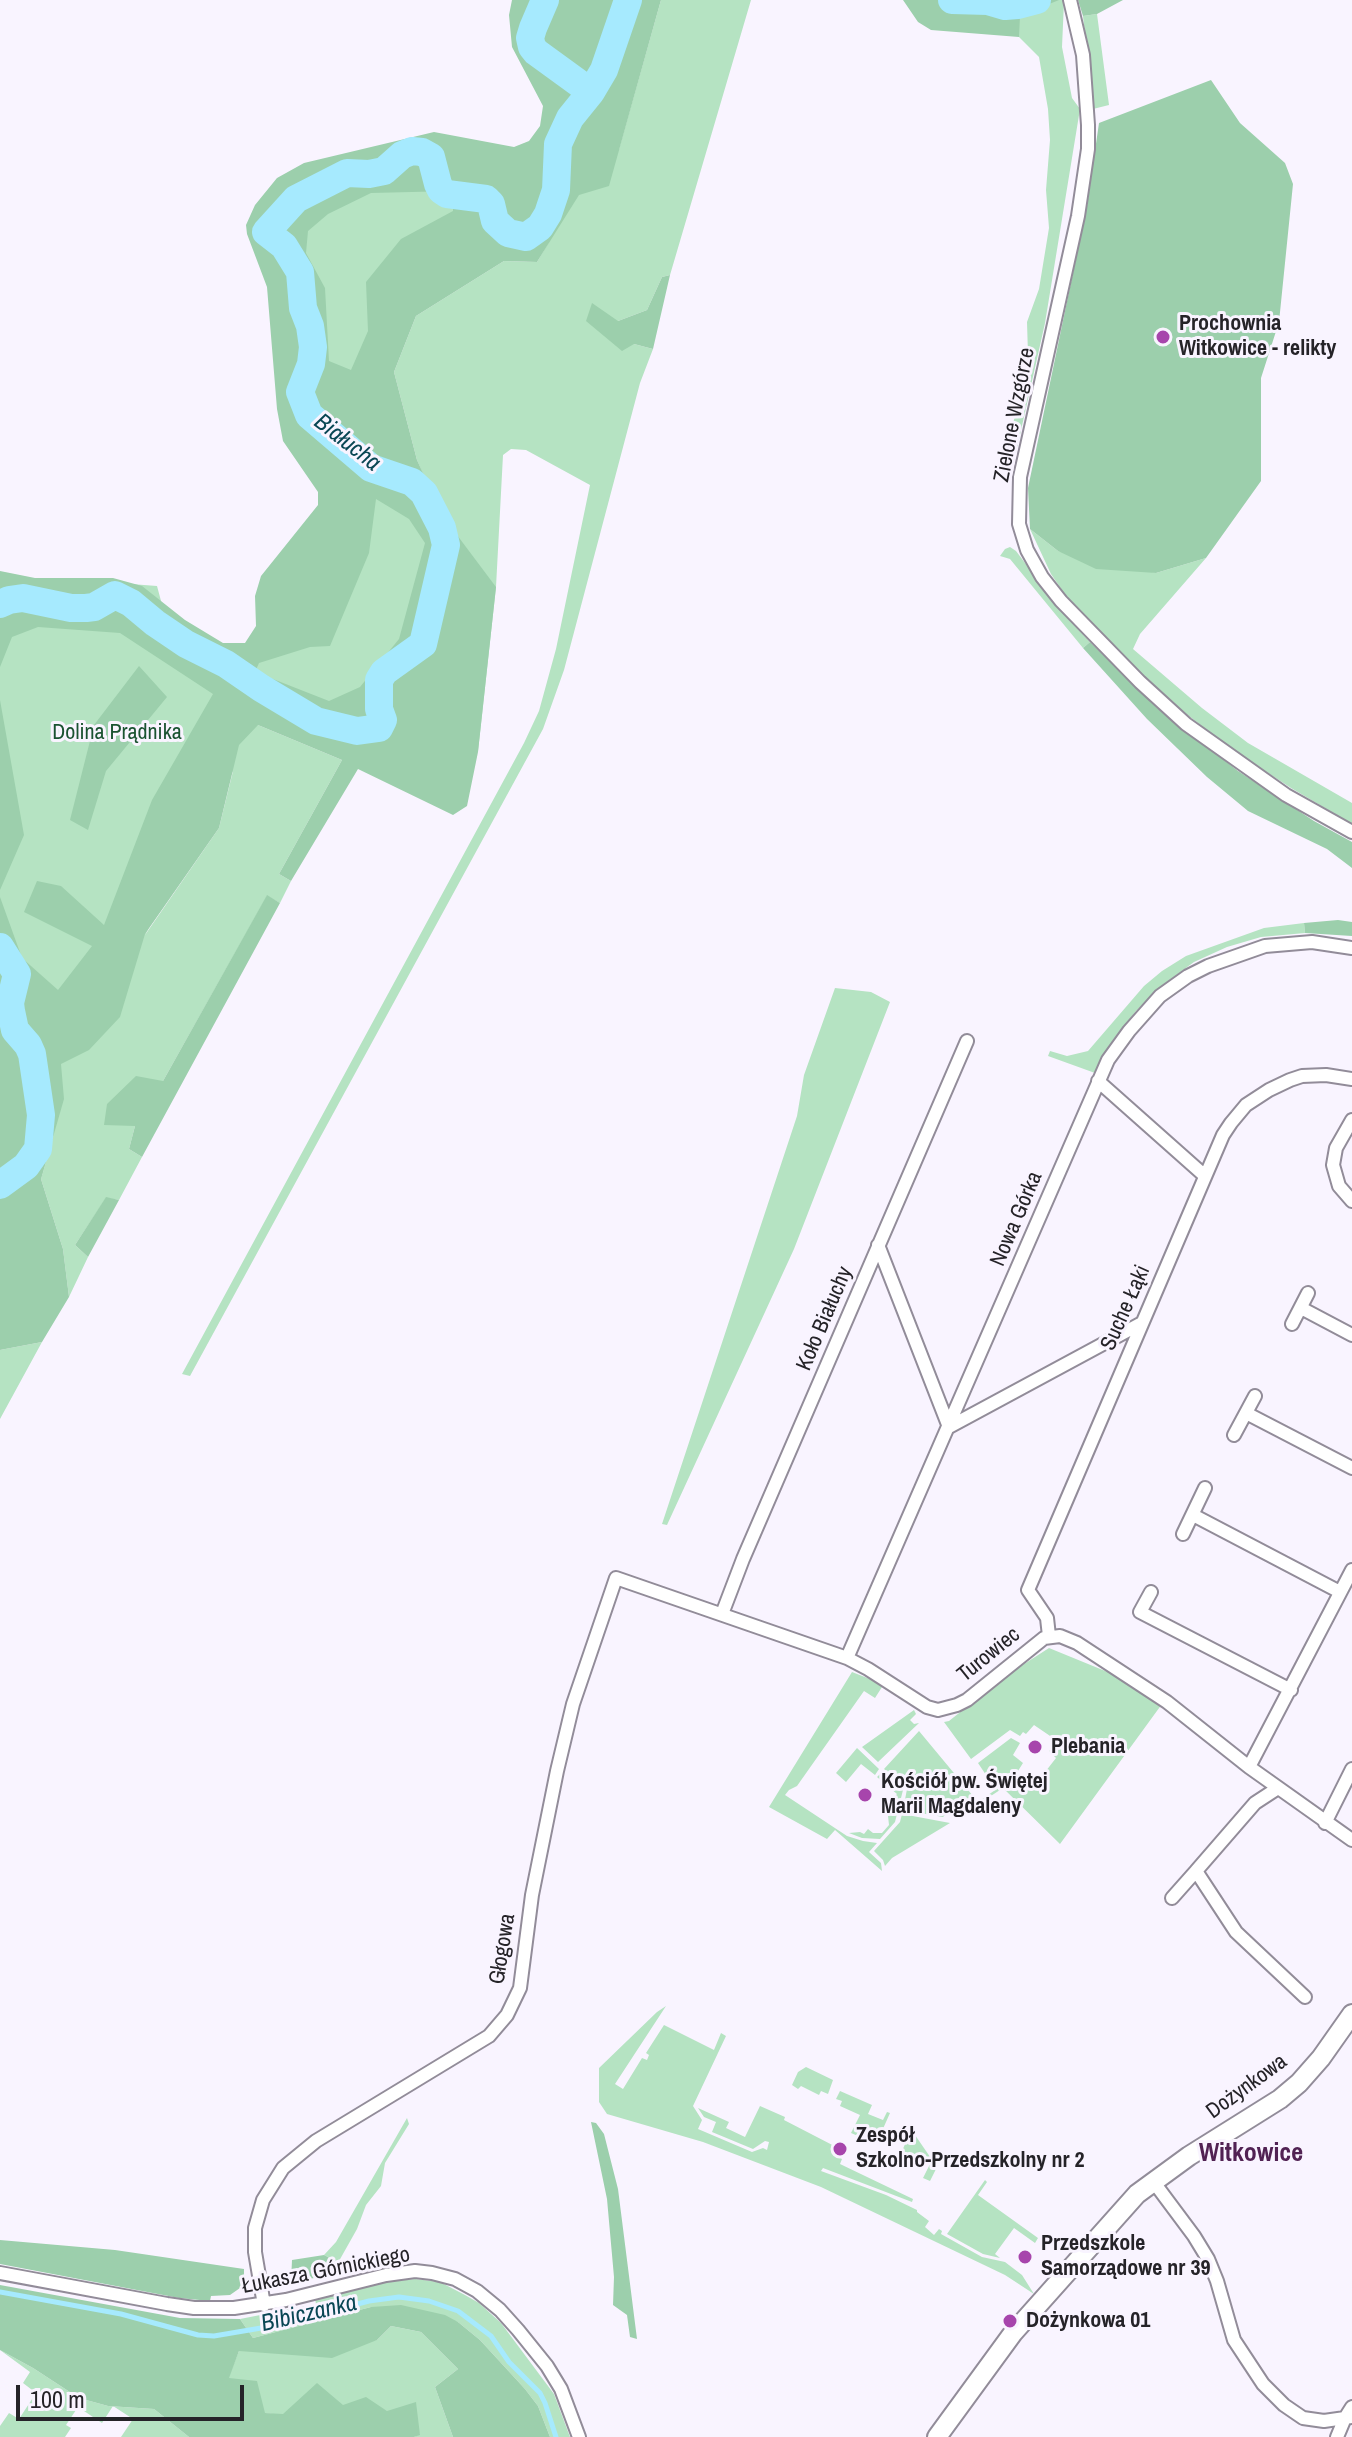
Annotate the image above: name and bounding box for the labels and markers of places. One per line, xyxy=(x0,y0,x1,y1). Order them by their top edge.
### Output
place label: Prochownia Witkowice - relikty xyxy=(1179,311,1336,362)
marker: Prochownia Witkowice - relikty xyxy=(1154,328,1172,346)
place label: Plebania xyxy=(1051,1734,1125,1760)
marker: Plebania xyxy=(1026,1738,1044,1756)
place label: Kościół pw. Świętej Marii Magdaleny xyxy=(881,1769,1048,1820)
marker: Kościół pw. Świętej Marii Magdaleny xyxy=(856,1786,874,1804)
place label: Zespół Szkolno-Przedszkolny nr 2 xyxy=(856,2123,1085,2174)
marker: Zespół Szkolno-Przedszkolny nr 2 xyxy=(831,2140,849,2158)
place label: Przedszkole Samorządowe nr 39 xyxy=(1041,2231,1210,2282)
marker: Przedszkole Samorządowe nr 39 xyxy=(1016,2248,1034,2266)
place label: Dożynkowa 01 xyxy=(1026,2308,1150,2334)
marker: Dożynkowa 01 xyxy=(1001,2312,1019,2330)

